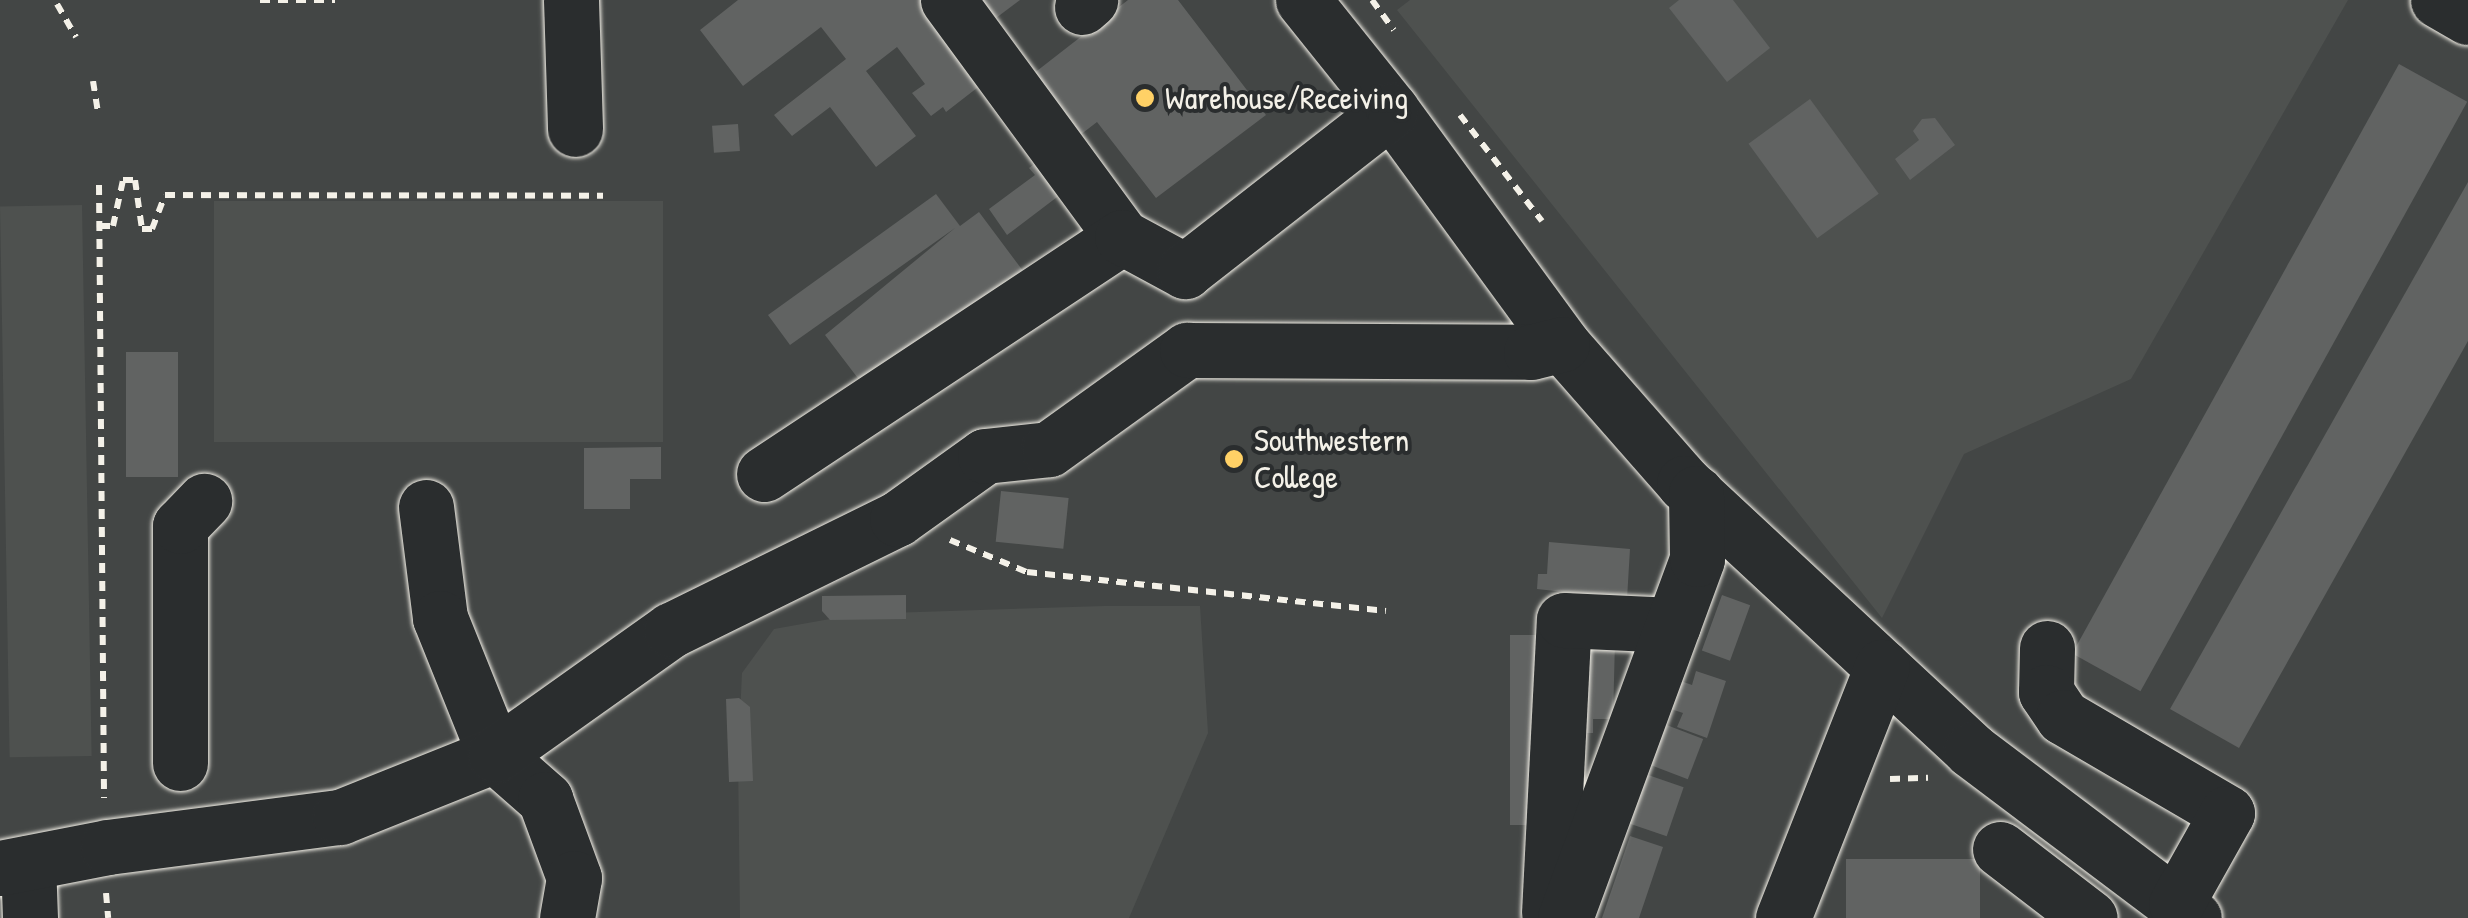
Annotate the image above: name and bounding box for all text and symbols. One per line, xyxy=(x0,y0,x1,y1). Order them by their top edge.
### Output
place label: Warehouse/Receiving xyxy=(1165,79,1408,117)
marker: Warehouse/Receiving xyxy=(1134,87,1156,109)
place label: Southwestern College xyxy=(1254,422,1409,497)
marker: Southwestern College xyxy=(1223,448,1245,470)

